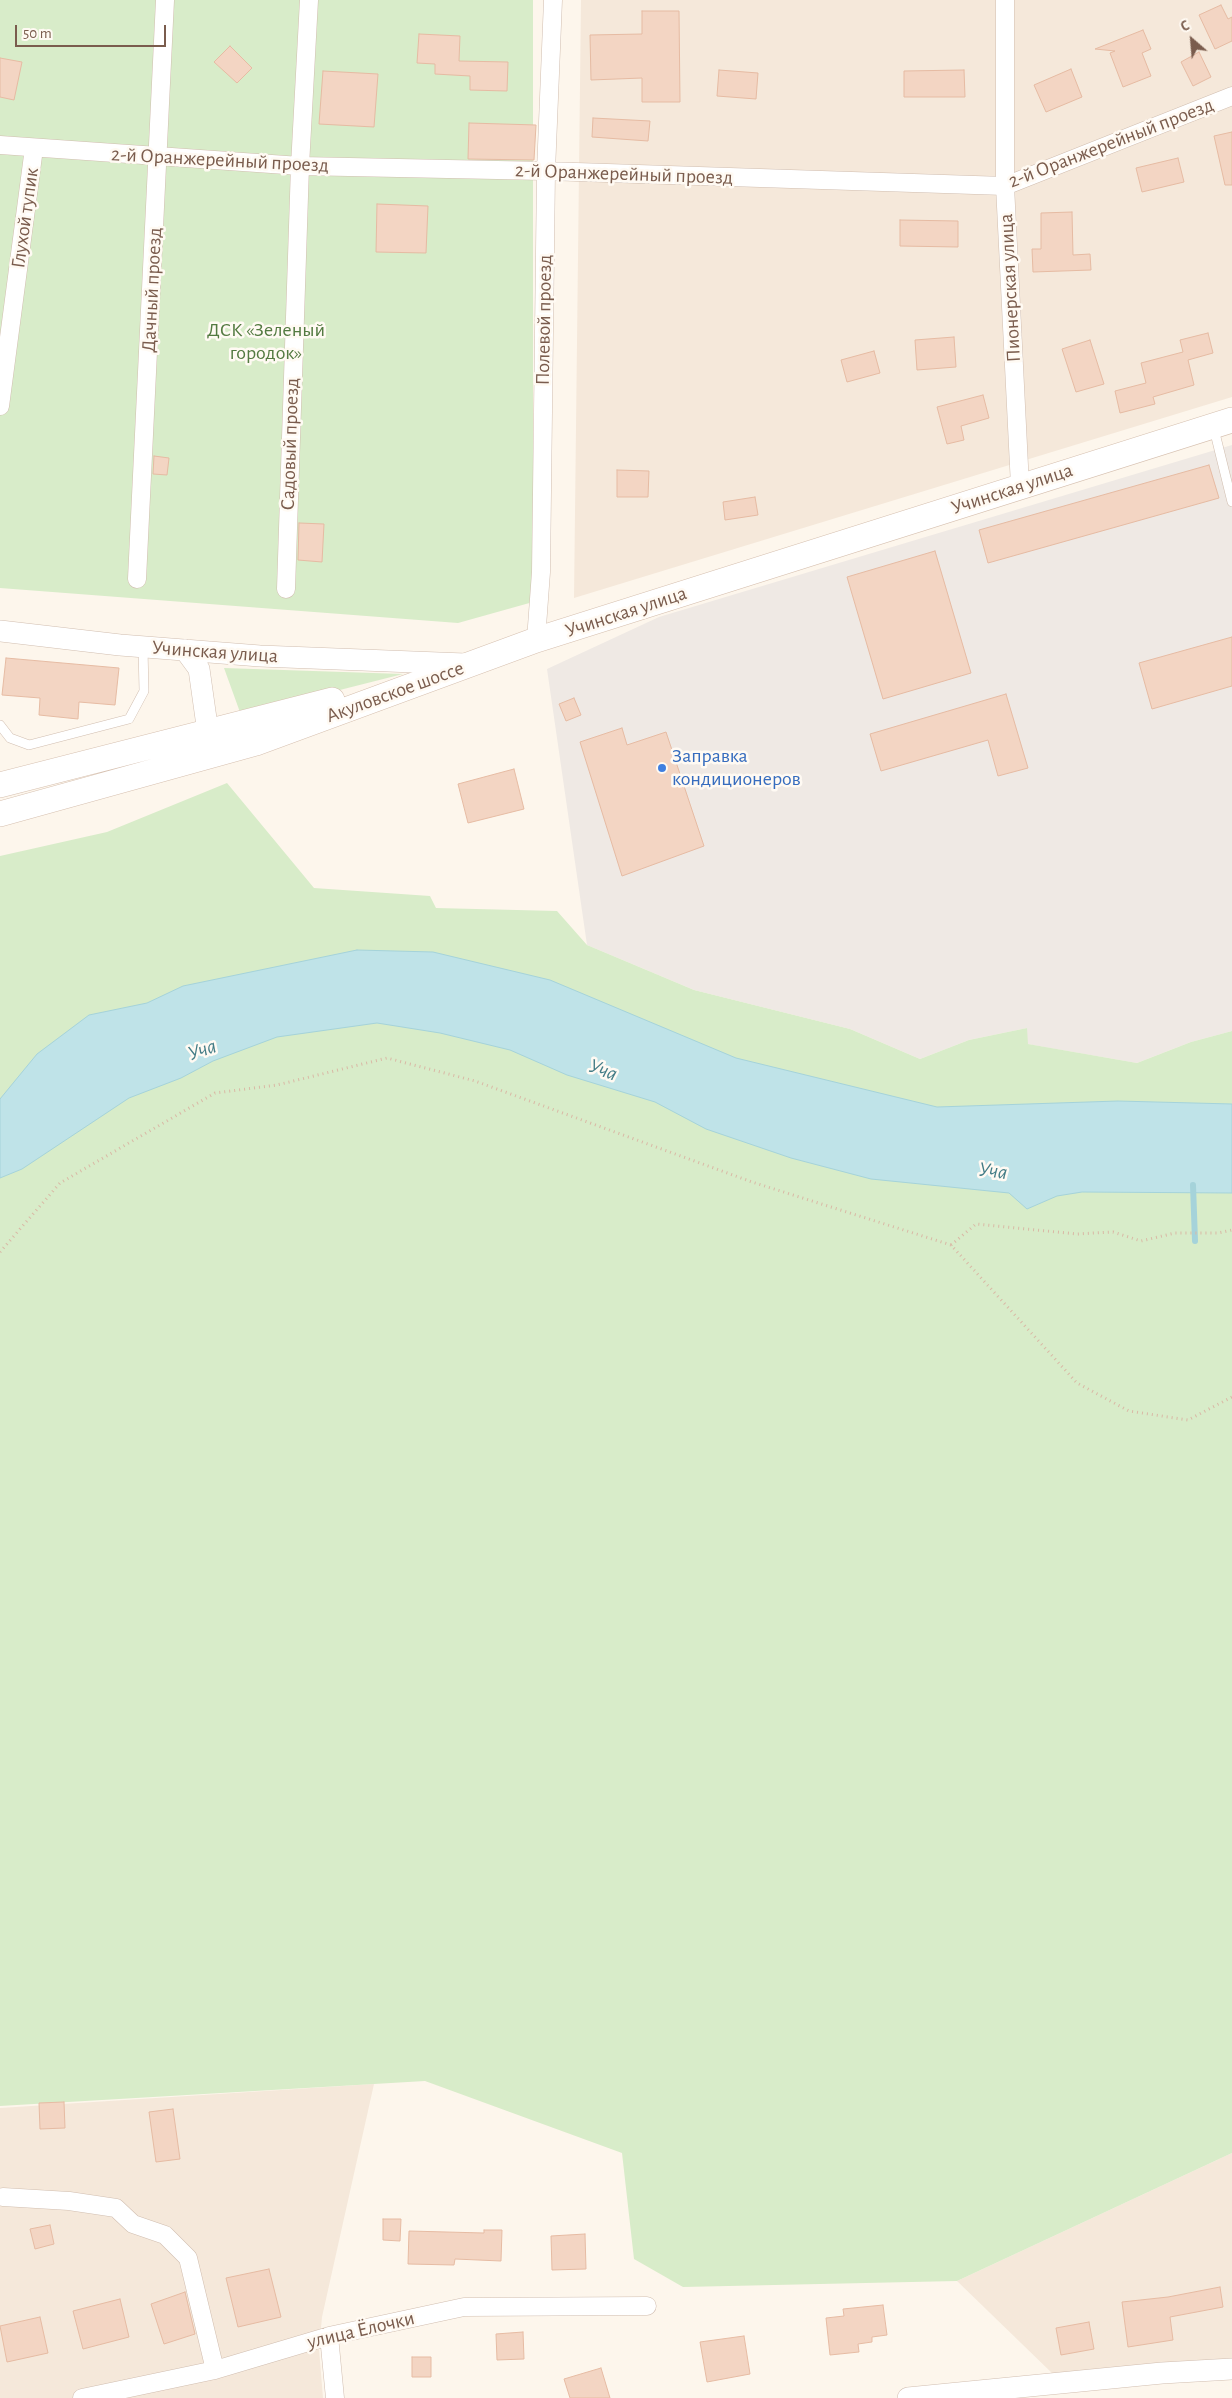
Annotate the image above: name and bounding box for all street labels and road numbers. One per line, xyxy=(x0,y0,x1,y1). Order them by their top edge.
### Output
street label: 2-й Оранжерейный проезд xyxy=(1005,93,1217,193)
street label: 2-й Оранжерейный проезд xyxy=(111,142,329,178)
street label: 2-й Оранжерейный проезд xyxy=(515,158,733,190)
street label: Глухой тупик xyxy=(6,166,44,270)
street label: Пионерская улица xyxy=(994,213,1026,363)
street label: Дачный проезд xyxy=(137,227,167,353)
street label: Полевой проезд xyxy=(531,254,557,386)
street label: Садовый проезд xyxy=(276,377,304,511)
street label: Учинская улица xyxy=(948,458,1076,520)
street label: Учинская улица xyxy=(562,581,690,643)
street label: Учинская улица xyxy=(151,636,279,668)
street label: Акуловское шоссе xyxy=(323,656,467,728)
street label: улица Ёлочки xyxy=(305,2306,417,2354)

